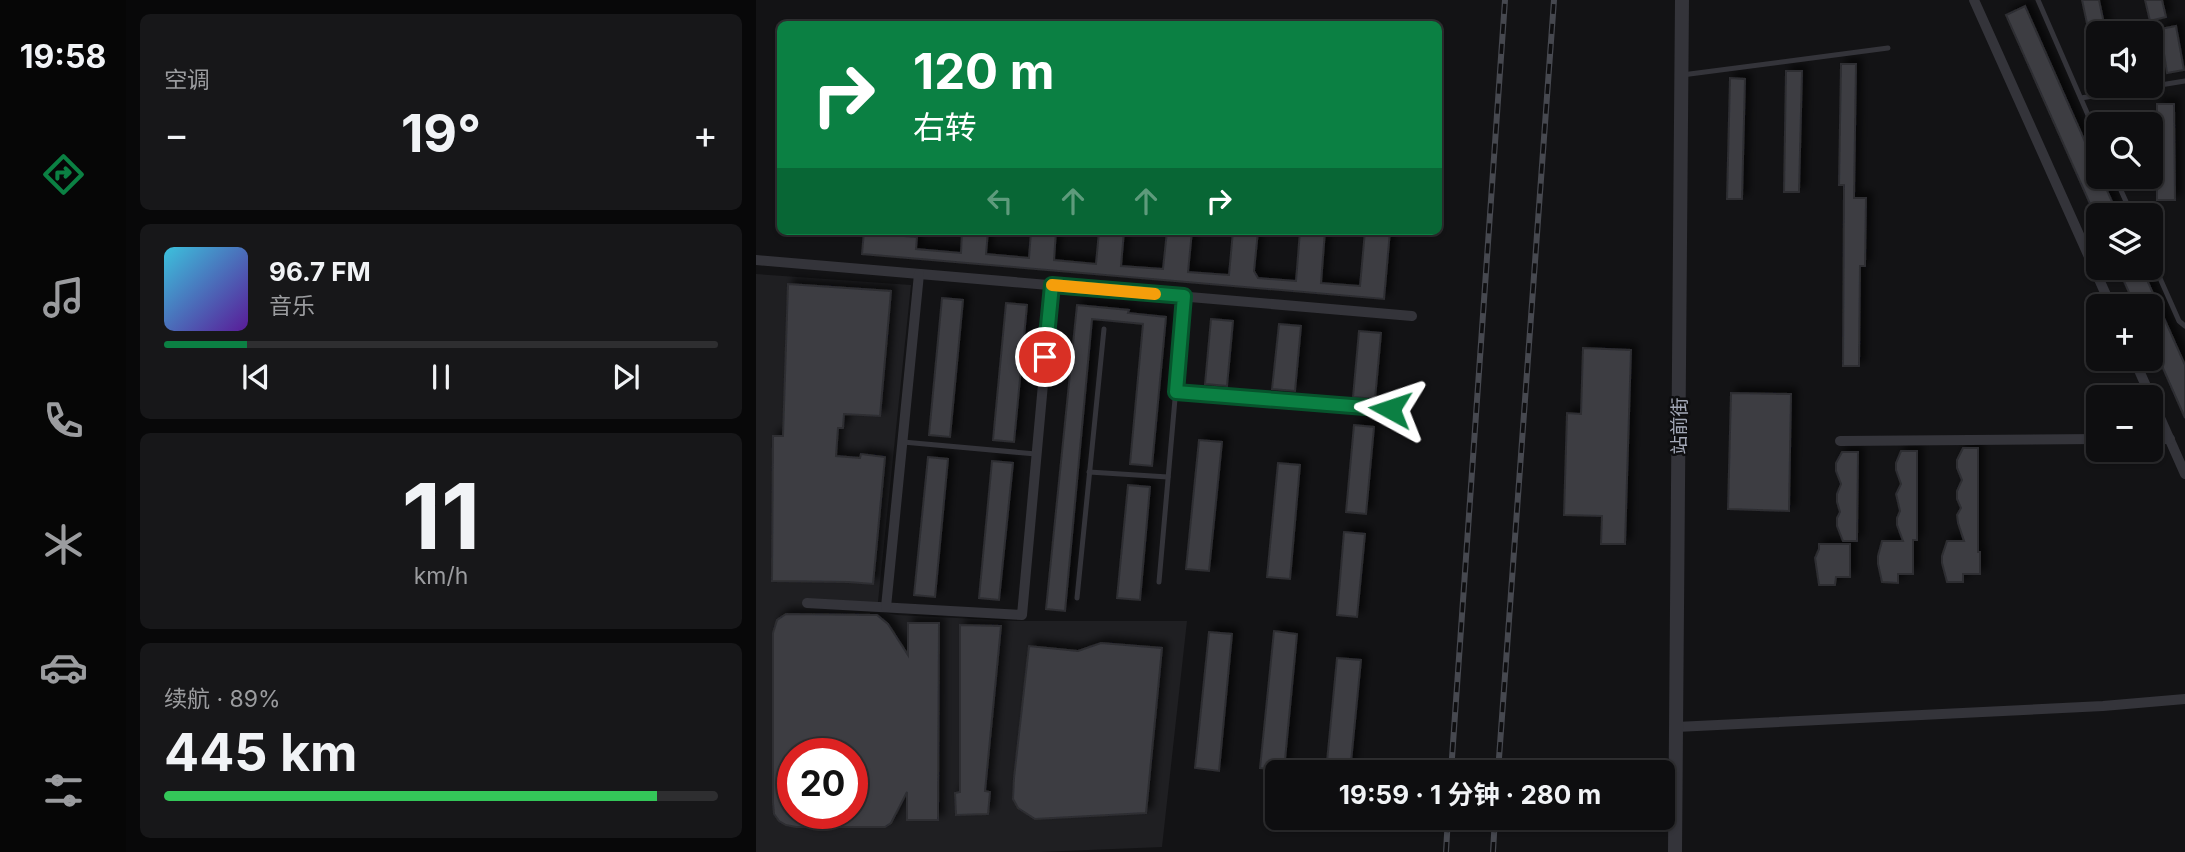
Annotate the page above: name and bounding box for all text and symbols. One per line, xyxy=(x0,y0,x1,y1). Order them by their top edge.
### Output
map controls xyxy=(2086,21,2163,462)
button: sound xyxy=(2086,21,2163,98)
text: 19:58 xyxy=(20,37,106,76)
text: 120 m xyxy=(913,42,1054,101)
icon: right xyxy=(798,49,889,140)
text: 空调 xyxy=(164,66,210,94)
text: 19° xyxy=(401,102,481,165)
text: 右转 xyxy=(913,108,977,147)
text: − xyxy=(164,111,189,157)
text: + xyxy=(693,111,718,157)
button: search xyxy=(2086,112,2163,189)
icon: directions xyxy=(39,150,88,199)
icon: left xyxy=(981,182,1019,220)
icon: ahead xyxy=(1054,182,1092,220)
icon: ahead xyxy=(1127,182,1165,220)
icon: right xyxy=(1200,182,1238,220)
button: layers xyxy=(2086,203,2163,280)
text: 96.7 FM xyxy=(269,256,371,287)
icon: music xyxy=(39,273,88,322)
text: 音乐 xyxy=(269,292,315,320)
button: + xyxy=(2086,294,2163,371)
pin xyxy=(1015,327,1075,387)
icon: arrive xyxy=(1026,338,1064,376)
icon: previous xyxy=(237,358,275,396)
icon: pause xyxy=(422,358,460,396)
icon: next xyxy=(607,358,645,396)
position arrow xyxy=(1353,372,1427,446)
button: − xyxy=(2086,385,2163,462)
icon: phone xyxy=(39,396,88,445)
street label: 站前街 xyxy=(1668,397,1691,455)
text: 11 xyxy=(402,461,480,571)
icon: climate xyxy=(39,520,88,569)
text: km/h xyxy=(414,562,468,590)
icon: car xyxy=(39,643,88,692)
text: 续航 · 89% xyxy=(164,685,281,713)
text: 445 km xyxy=(164,721,358,784)
speed limit sign: 20 xyxy=(777,738,868,829)
icon: filters xyxy=(39,766,88,815)
text: 19:59 · 1 分钟 · 280 m xyxy=(1339,779,1601,810)

